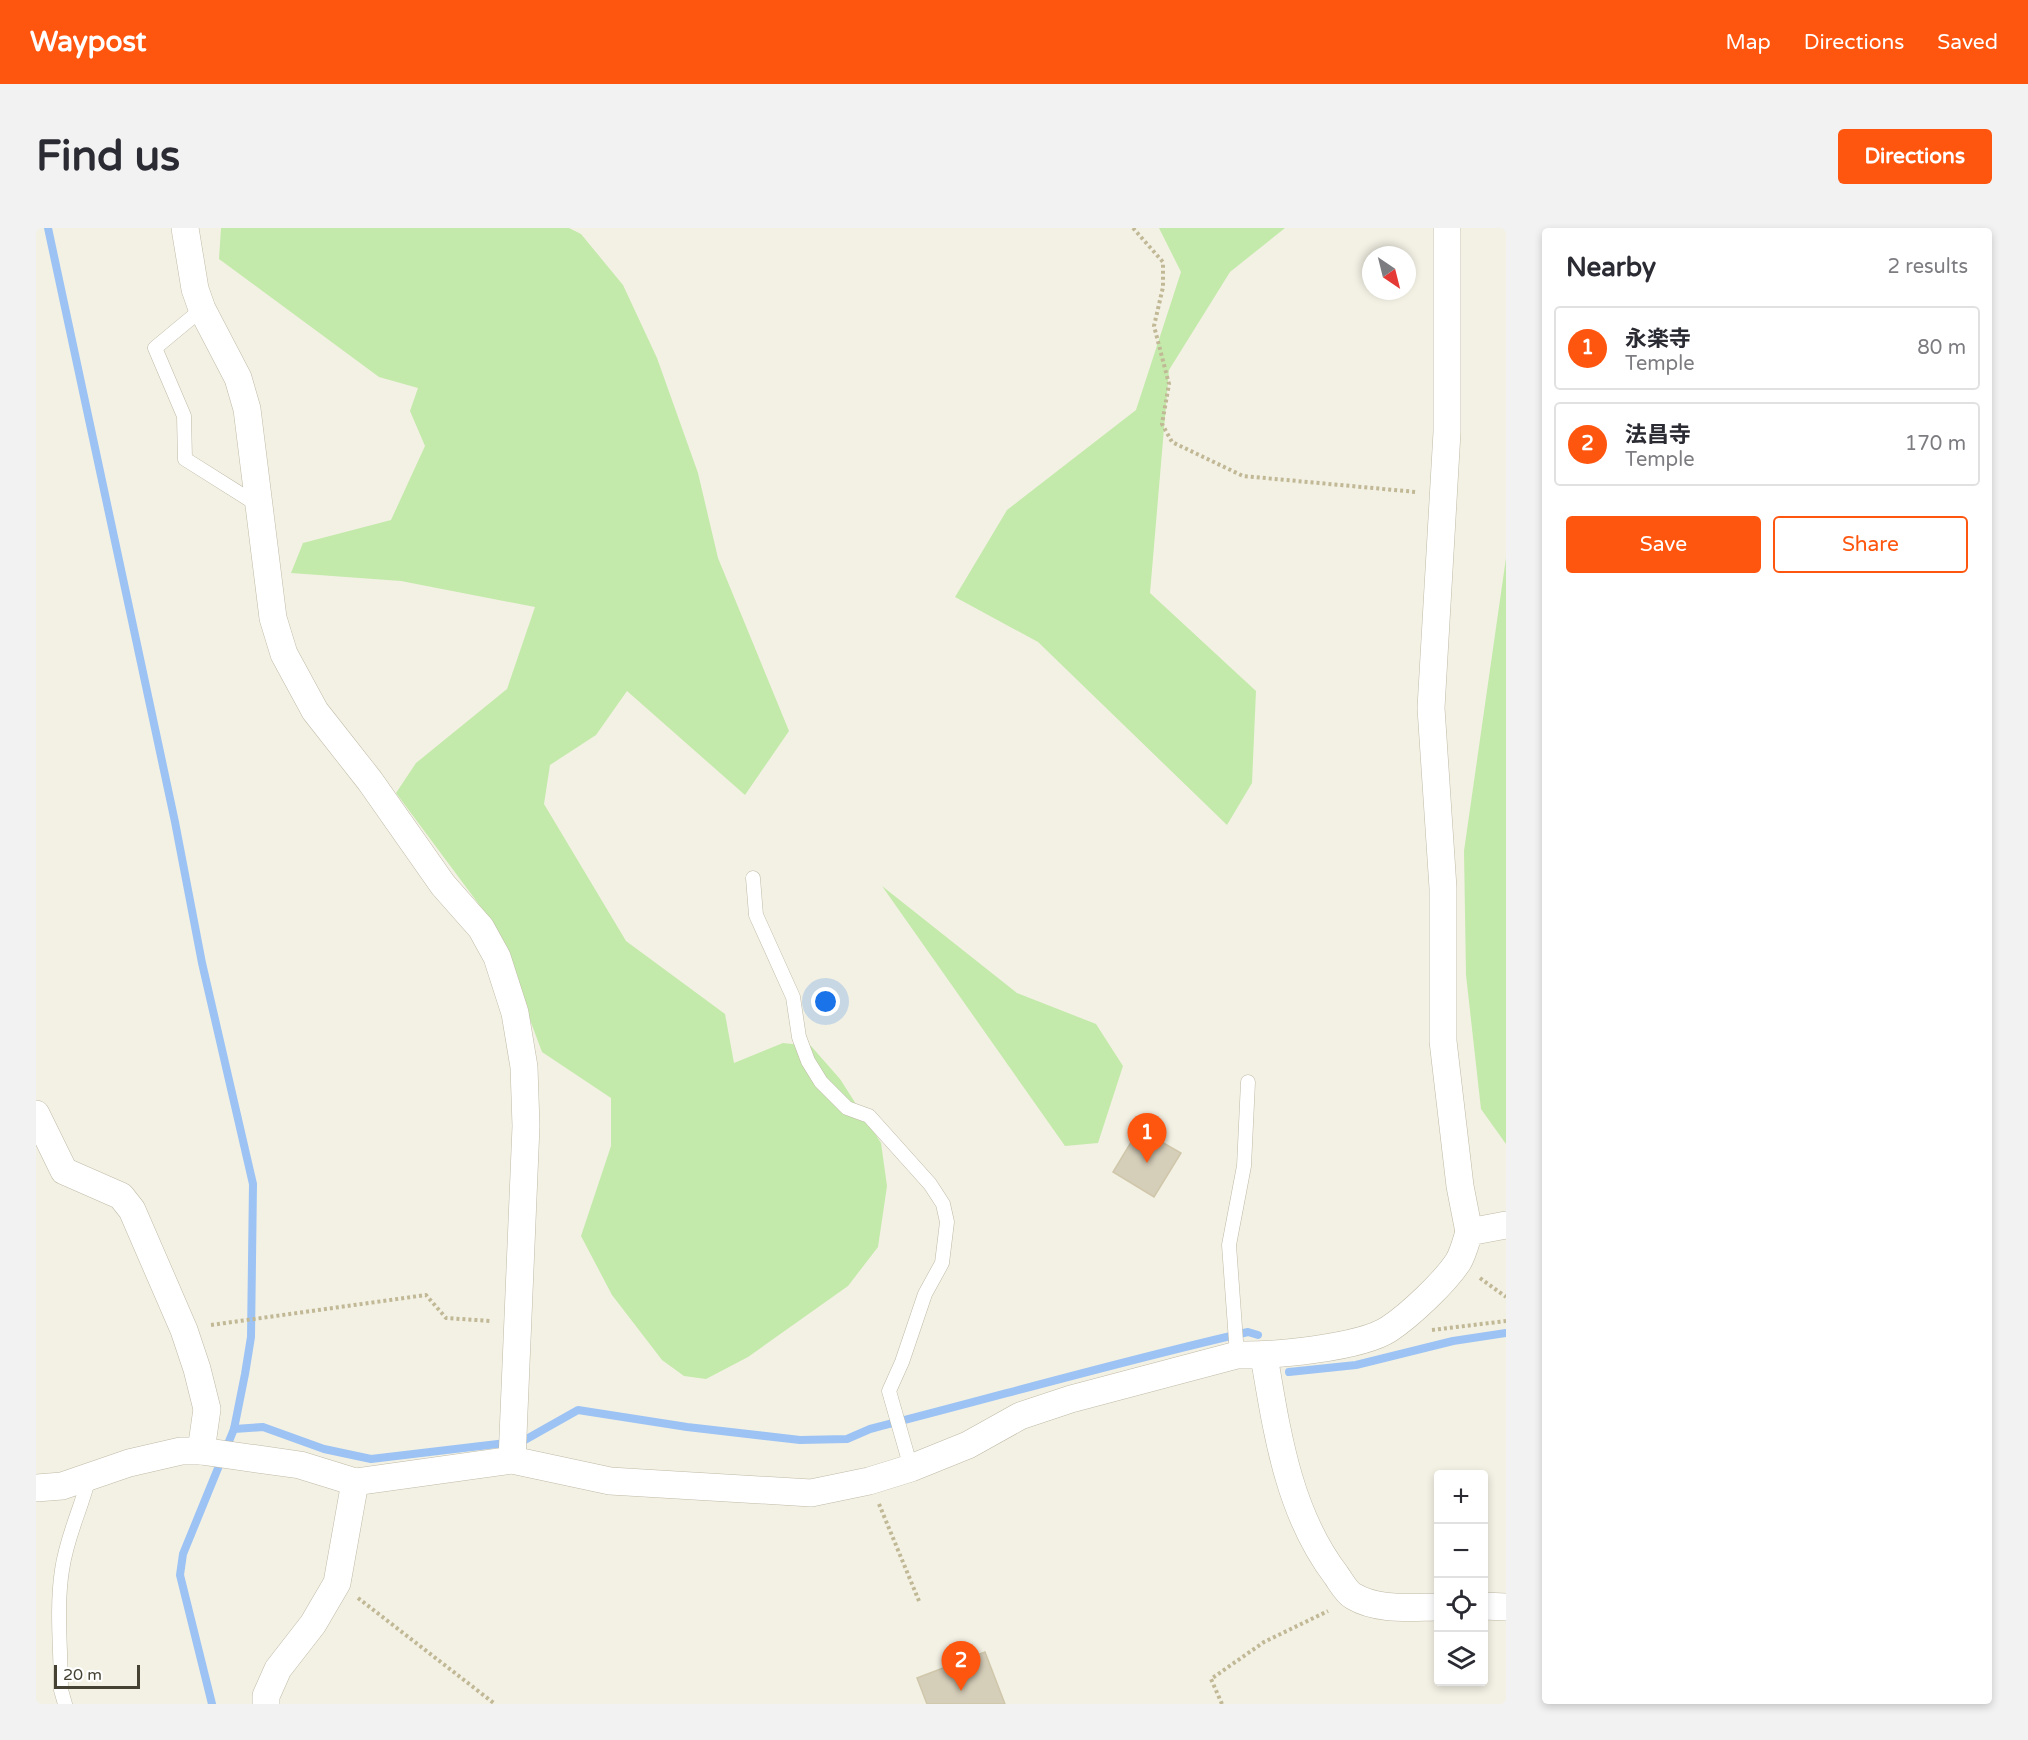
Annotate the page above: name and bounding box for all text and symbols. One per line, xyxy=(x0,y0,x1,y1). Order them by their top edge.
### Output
text: Waypost xyxy=(30,25,146,59)
text: Map xyxy=(1725,30,1771,55)
text: Directions xyxy=(1804,30,1904,55)
text: Saved xyxy=(1937,30,1998,55)
button: Directions xyxy=(1838,129,1992,184)
text: Find us xyxy=(36,131,180,182)
north arrow xyxy=(1362,246,1416,300)
text: Nearby xyxy=(1566,252,1656,283)
text: 2 results xyxy=(1888,255,1968,279)
text: 永楽寺 xyxy=(1625,326,1691,352)
text: 1 xyxy=(1581,336,1594,360)
text: 80 m xyxy=(1917,336,1966,360)
text: Temple xyxy=(1625,352,1695,376)
text: 法昌寺 xyxy=(1625,422,1691,448)
text: 2 xyxy=(1581,432,1594,456)
text: 170 m xyxy=(1905,432,1966,456)
text: Temple xyxy=(1625,448,1695,472)
button: Save xyxy=(1566,516,1761,573)
button: Share xyxy=(1773,516,1968,573)
your location xyxy=(811,987,840,1016)
pin: 1 xyxy=(1128,1114,1166,1163)
map controls xyxy=(1434,1470,1488,1686)
button: + xyxy=(1434,1470,1488,1524)
button: − xyxy=(1434,1524,1488,1578)
button: locate xyxy=(1434,1578,1488,1632)
button: layers xyxy=(1434,1632,1488,1686)
pin: 2 xyxy=(942,1642,980,1691)
scale bar xyxy=(54,1662,140,1690)
text: 20 m xyxy=(63,1665,102,1685)

